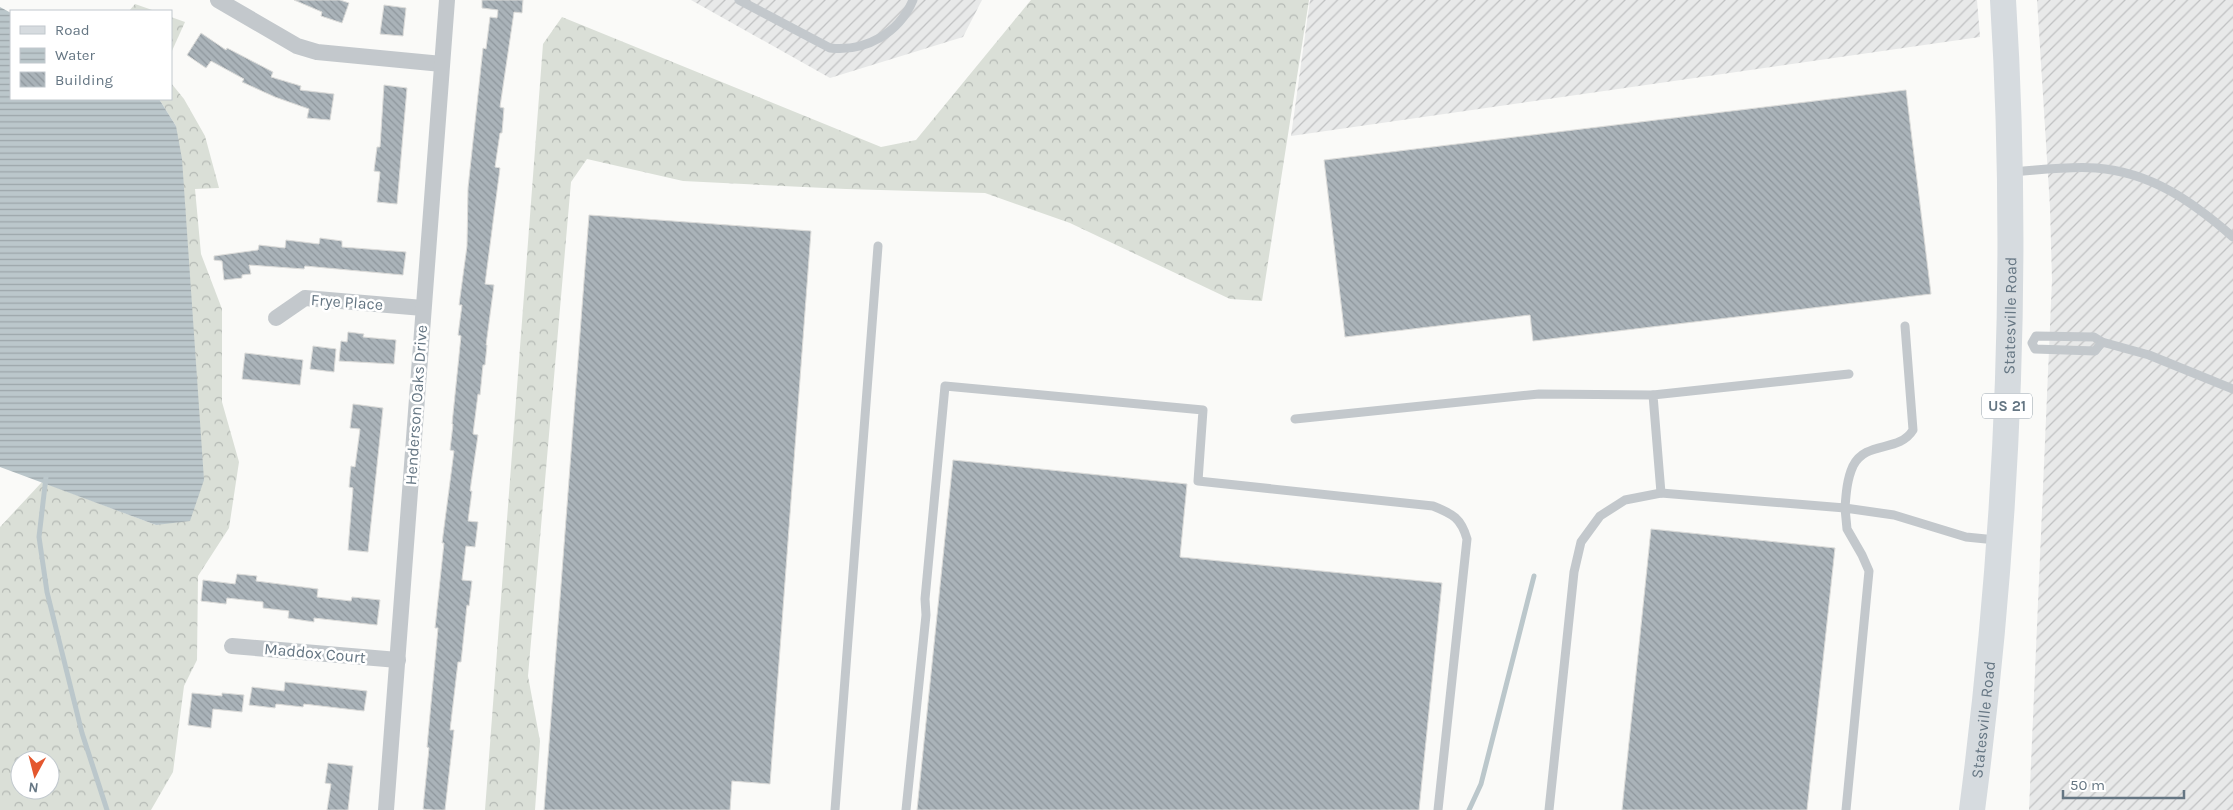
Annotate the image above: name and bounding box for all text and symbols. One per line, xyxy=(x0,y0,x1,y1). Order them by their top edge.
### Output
legend xyxy=(10,10,172,100)
text: Road xyxy=(55,21,90,39)
text: Water xyxy=(55,46,96,64)
text: Building xyxy=(55,71,113,89)
street label: Statesville Road xyxy=(1999,257,2020,375)
street label: Frye Place xyxy=(310,290,384,314)
street label: Henderson Oaks Drive xyxy=(401,324,431,486)
road number: US 21 xyxy=(1982,394,2032,418)
street label: Maddox Court xyxy=(263,639,367,667)
street label: Statesville Road xyxy=(1967,660,1999,779)
north arrow xyxy=(10,750,60,800)
scale bar xyxy=(2063,768,2184,800)
text: 50 m xyxy=(2070,776,2105,794)
text: N xyxy=(27,778,39,796)

